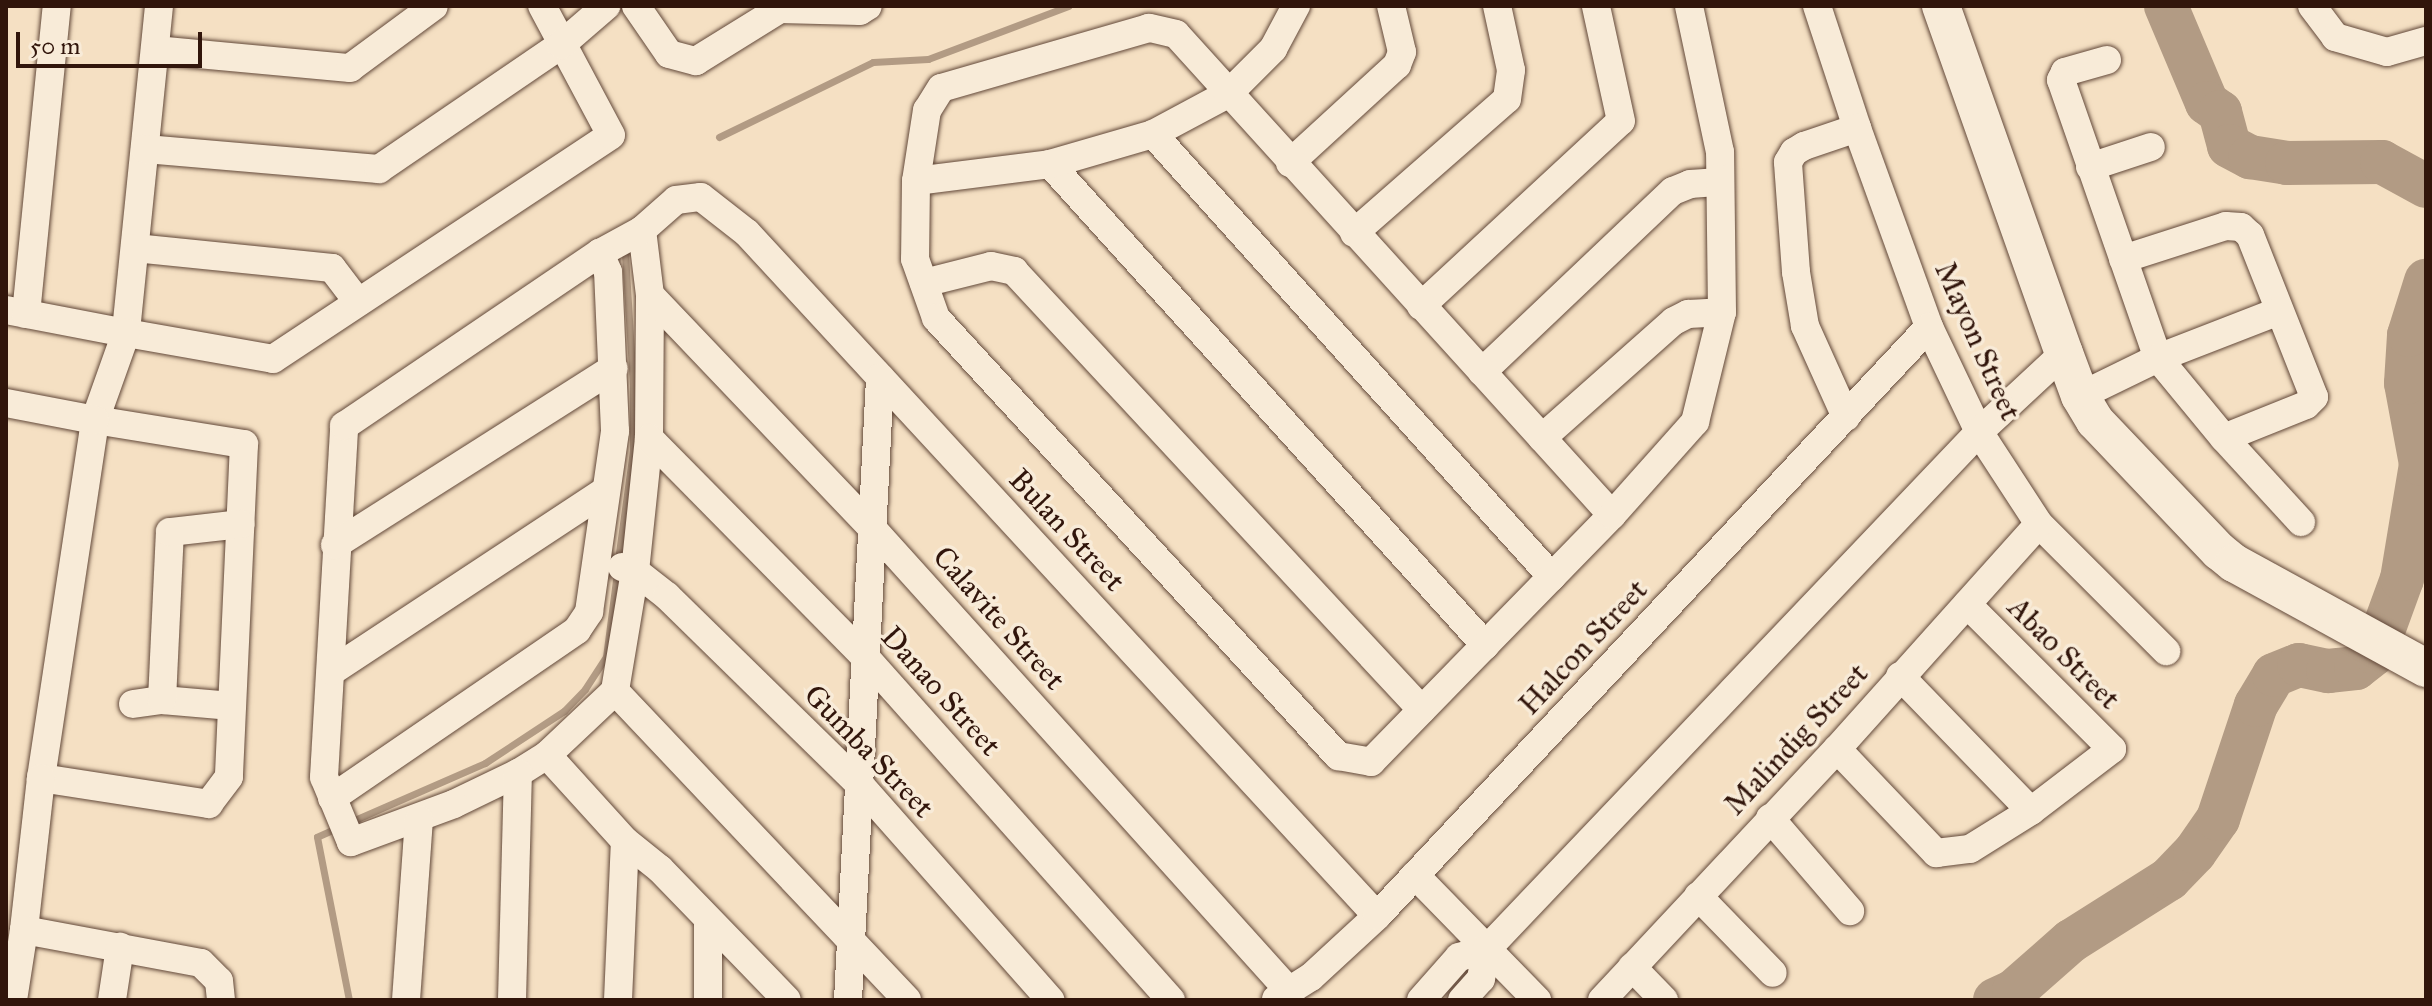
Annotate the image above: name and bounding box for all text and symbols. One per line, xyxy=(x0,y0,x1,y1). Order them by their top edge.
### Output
scale bar xyxy=(20,16,206,66)
text: 50 m xyxy=(30,31,80,61)
street label: Mayon Street xyxy=(1927,256,2029,426)
street label: Bulan Street xyxy=(1001,461,1133,599)
street label: Calavite Street xyxy=(925,539,1073,697)
street label: Halcon Street xyxy=(1511,572,1655,722)
street label: Abao Street xyxy=(2000,589,2128,717)
street label: Danao Street xyxy=(874,619,1008,763)
street label: Malindig Street xyxy=(1717,656,1875,822)
street label: Gumba Street xyxy=(797,677,941,825)

